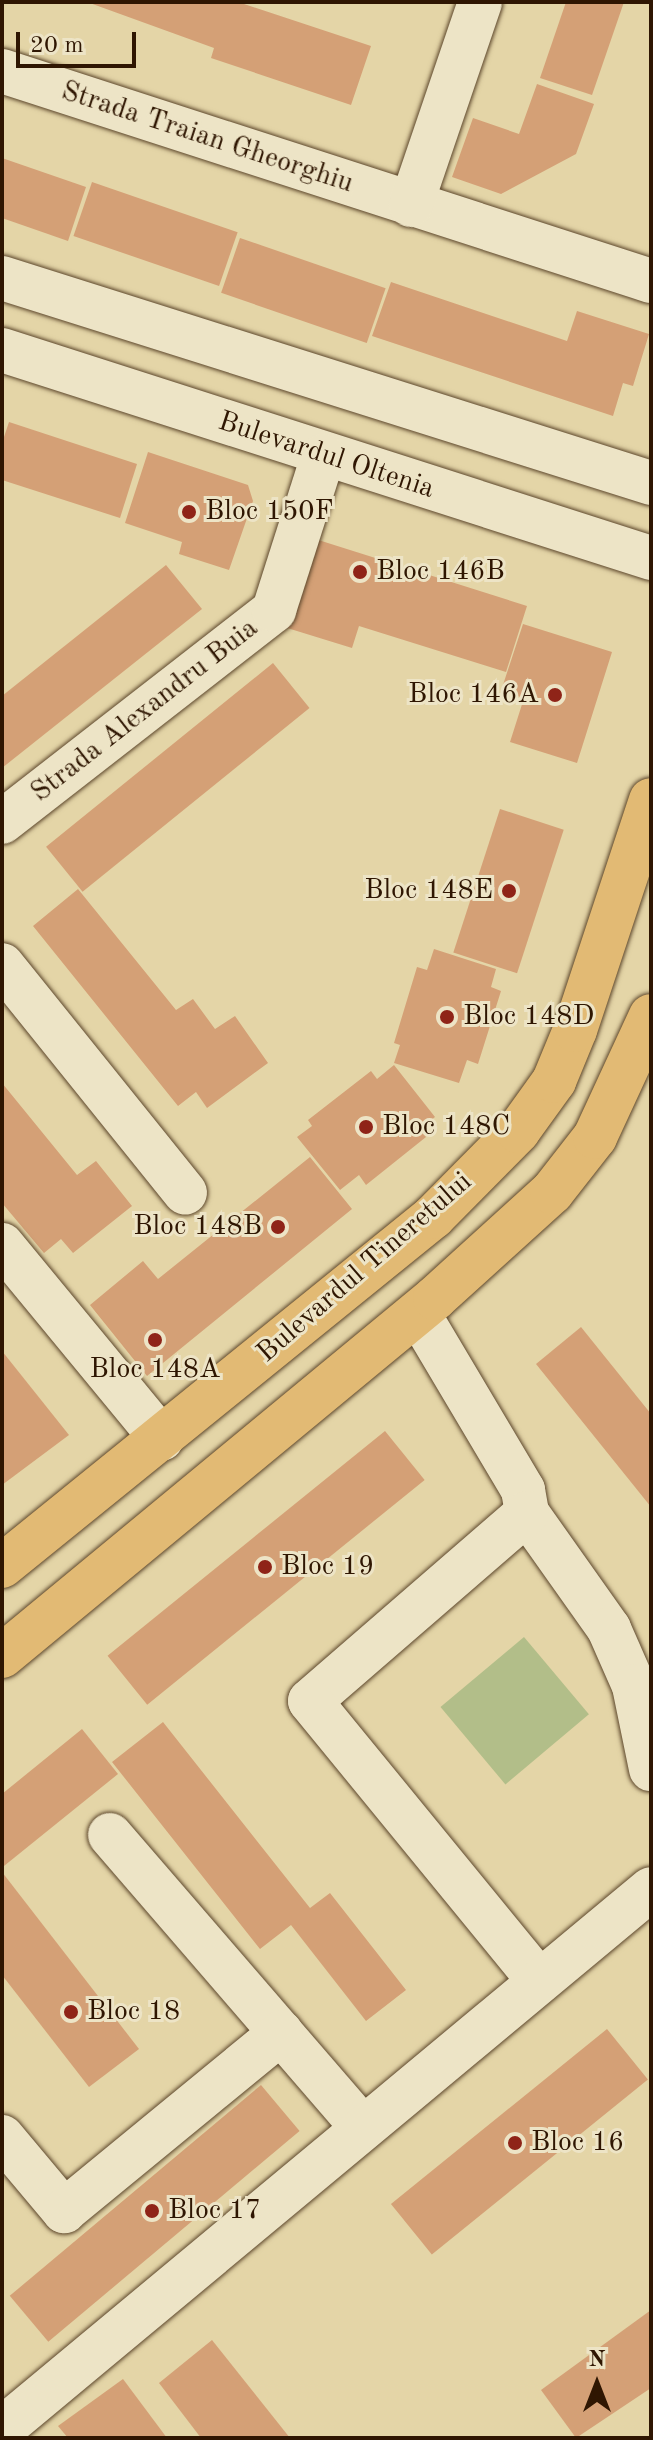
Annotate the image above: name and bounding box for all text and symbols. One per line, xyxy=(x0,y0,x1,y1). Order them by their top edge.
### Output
scale bar xyxy=(20,16,140,66)
text: 20 m xyxy=(30,34,84,58)
street label: Strada Traian Gheorghiu xyxy=(57,75,357,201)
street label: Bulevardul Oltenia xyxy=(214,405,438,507)
place label: Bloc 150F xyxy=(205,495,333,529)
marker: Bloc 150F xyxy=(180,503,198,521)
place label: Bloc 146B xyxy=(376,555,505,589)
marker: Bloc 146B xyxy=(351,563,369,581)
street label: Strada Alexandru Buia xyxy=(25,612,265,810)
place label: Bloc 146A xyxy=(408,678,539,712)
marker: Bloc 146A xyxy=(546,686,564,704)
place label: Bloc 148E xyxy=(364,874,493,908)
marker: Bloc 148E xyxy=(500,882,518,900)
place label: Bloc 148D xyxy=(463,1000,594,1034)
marker: Bloc 148D xyxy=(438,1008,456,1026)
place label: Bloc 148C xyxy=(382,1110,510,1144)
marker: Bloc 148C xyxy=(357,1118,375,1136)
street label: Bulevardul Tineretului xyxy=(251,1166,479,1370)
place label: Bloc 148B xyxy=(133,1210,262,1244)
marker: Bloc 148B xyxy=(269,1218,287,1236)
marker: Bloc 148A xyxy=(146,1331,164,1349)
place label: Bloc 148A xyxy=(90,1353,220,1387)
place label: Bloc 19 xyxy=(281,1550,374,1584)
marker: Bloc 19 xyxy=(256,1558,274,1576)
place label: Bloc 18 xyxy=(87,1995,180,2029)
marker: Bloc 18 xyxy=(62,2003,80,2021)
place label: Bloc 16 xyxy=(531,2126,624,2160)
marker: Bloc 16 xyxy=(506,2134,524,2152)
place label: Bloc 17 xyxy=(168,2194,261,2228)
marker: Bloc 17 xyxy=(143,2202,161,2220)
north arrow xyxy=(557,2344,637,2424)
text: N xyxy=(589,2349,605,2371)

